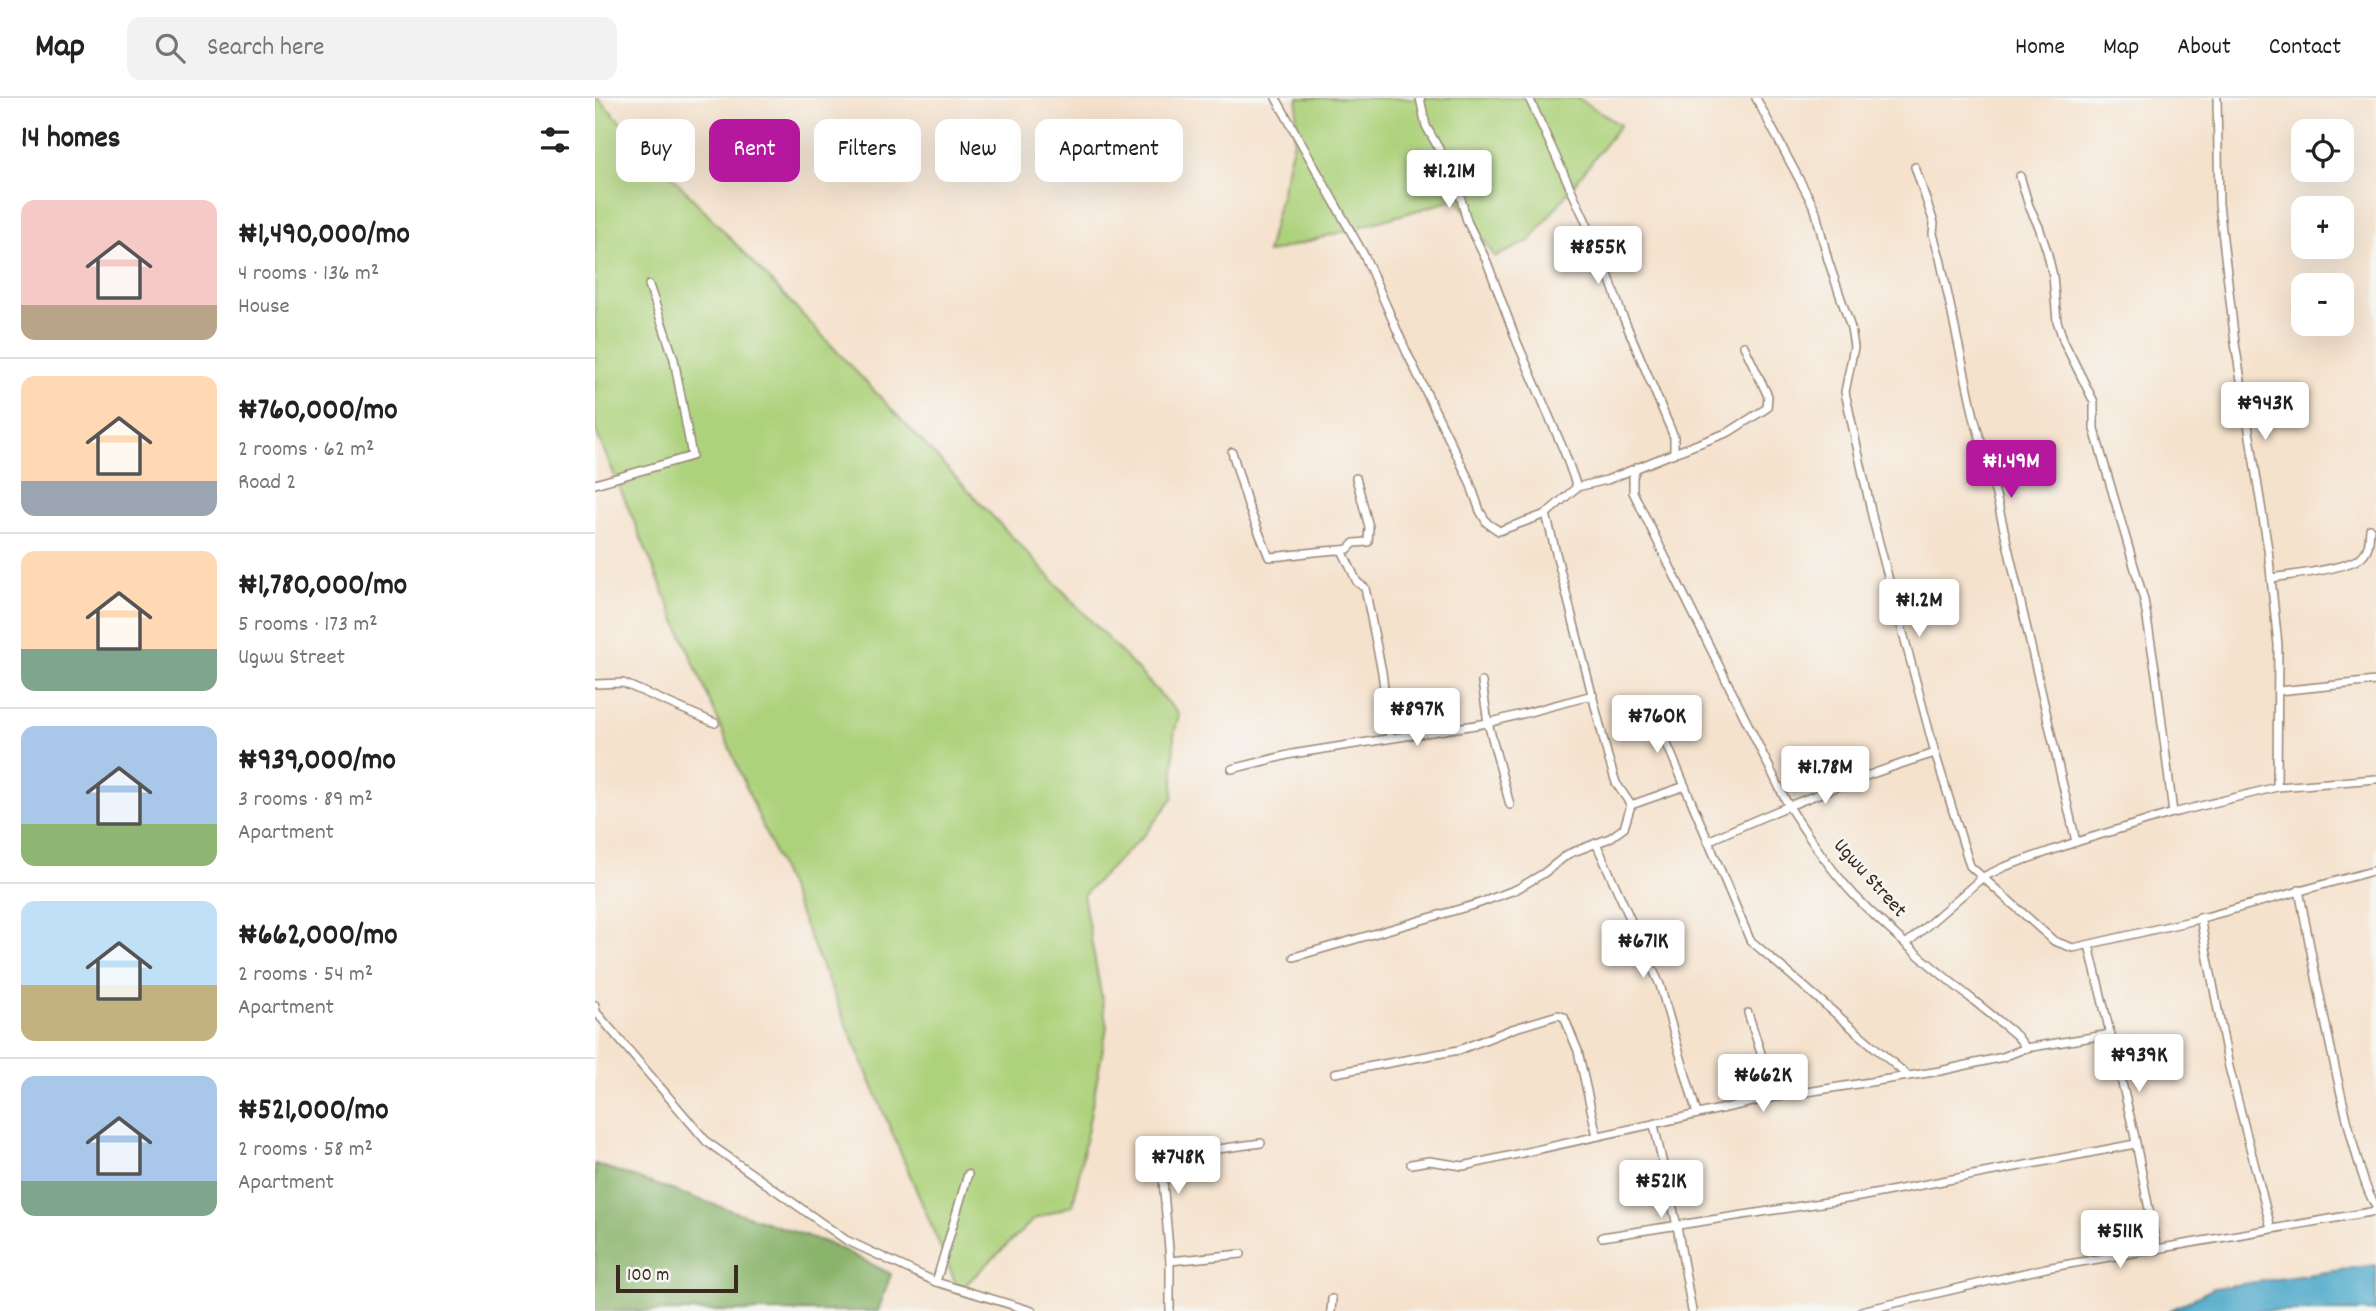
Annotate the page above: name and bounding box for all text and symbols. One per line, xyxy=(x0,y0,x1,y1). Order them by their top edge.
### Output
search box xyxy=(127,17,617,80)
text: Map xyxy=(35,25,85,72)
icon: search xyxy=(151,29,189,67)
text: Search here xyxy=(207,30,325,67)
text: Home xyxy=(2015,31,2065,65)
text: Map xyxy=(2103,31,2139,65)
text: About xyxy=(2177,31,2231,65)
text: Contact xyxy=(2269,31,2341,65)
text: 14 homes xyxy=(21,119,120,162)
chip: Buy xyxy=(616,119,695,182)
chip: Rent xyxy=(709,119,800,182)
chip: Filters xyxy=(814,119,921,182)
chip: New xyxy=(935,119,1021,182)
chip: Apartment xyxy=(1035,119,1183,182)
map controls xyxy=(2291,119,2354,336)
button: locate xyxy=(2291,119,2354,182)
icon: filters xyxy=(536,121,574,159)
pin: ₦1.21M xyxy=(1392,150,1506,210)
text: ₦1.21M xyxy=(1423,156,1475,189)
button: + xyxy=(2291,196,2354,259)
text: ₦1,490,000/mo xyxy=(238,215,410,258)
pin: ₦855K xyxy=(1549,226,1647,286)
icon: home xyxy=(77,228,161,312)
text: ₦855K xyxy=(1570,232,1626,265)
text: 4 rooms · 136 m² xyxy=(238,258,379,291)
button: − xyxy=(2291,273,2354,336)
text: House xyxy=(238,291,290,324)
pin: ₦943K xyxy=(2216,382,2314,442)
text: ₦943K xyxy=(2237,388,2293,421)
text: ₦760,000/mo xyxy=(238,391,398,434)
icon: home xyxy=(77,404,161,488)
text: 2 rooms · 62 m² xyxy=(238,434,374,467)
pin: ₦1.49M xyxy=(1954,440,2068,500)
text: ₦1.49M xyxy=(1982,446,2040,479)
text: Road 2 xyxy=(238,467,296,500)
text: ₦1,780,000/mo xyxy=(238,566,407,609)
icon: home xyxy=(77,579,161,663)
pin: ₦1.2M xyxy=(1870,580,1968,639)
text: ₦1.2M xyxy=(1895,585,1943,618)
text: 5 rooms · 173 m² xyxy=(238,609,378,642)
text: Ugwu Street xyxy=(238,642,345,675)
pin: ₦897K xyxy=(1368,688,1466,748)
text: ₦897K xyxy=(1390,694,1444,727)
pin: ₦760K xyxy=(1608,696,1706,755)
text: ₦760K xyxy=(1628,701,1686,734)
text: ₦939,000/mo xyxy=(238,741,396,784)
pin: ₦1.78M xyxy=(1768,746,1882,806)
text: ₦1.78M xyxy=(1797,752,1853,785)
icon: home xyxy=(77,754,161,838)
text: 3 rooms · 89 m² xyxy=(238,784,373,817)
text: Apartment xyxy=(238,817,334,850)
street label: Ugwu Street xyxy=(1825,833,1913,926)
text: ₦662,000/mo xyxy=(238,916,398,959)
pin: ₦671K xyxy=(1594,920,1692,980)
text: ₦671K xyxy=(1618,926,1668,959)
icon: home xyxy=(77,929,161,1013)
text: 2 rooms · 54 m² xyxy=(238,959,373,992)
text: Apartment xyxy=(238,992,334,1025)
pin: ₦939K xyxy=(2090,1034,2188,1094)
text: ₦939K xyxy=(2110,1040,2168,1073)
pin: ₦662K xyxy=(1714,1054,1812,1114)
text: ₦662K xyxy=(1734,1060,1792,1093)
text: ₦521,000/mo xyxy=(238,1091,389,1134)
icon: home xyxy=(77,1104,161,1188)
text: 2 rooms · 58 m² xyxy=(238,1134,373,1167)
pin: ₦748K xyxy=(1129,1136,1227,1196)
text: ₦748K xyxy=(1151,1142,1205,1175)
pin: ₦521K xyxy=(1612,1160,1710,1220)
text: ₦521K xyxy=(1635,1166,1687,1199)
text: Apartment xyxy=(238,1167,334,1200)
pin: ₦511K xyxy=(2071,1210,2169,1270)
text: ₦511K xyxy=(2097,1216,2143,1249)
scale bar xyxy=(616,1262,739,1294)
text: 100 m xyxy=(627,1263,669,1290)

